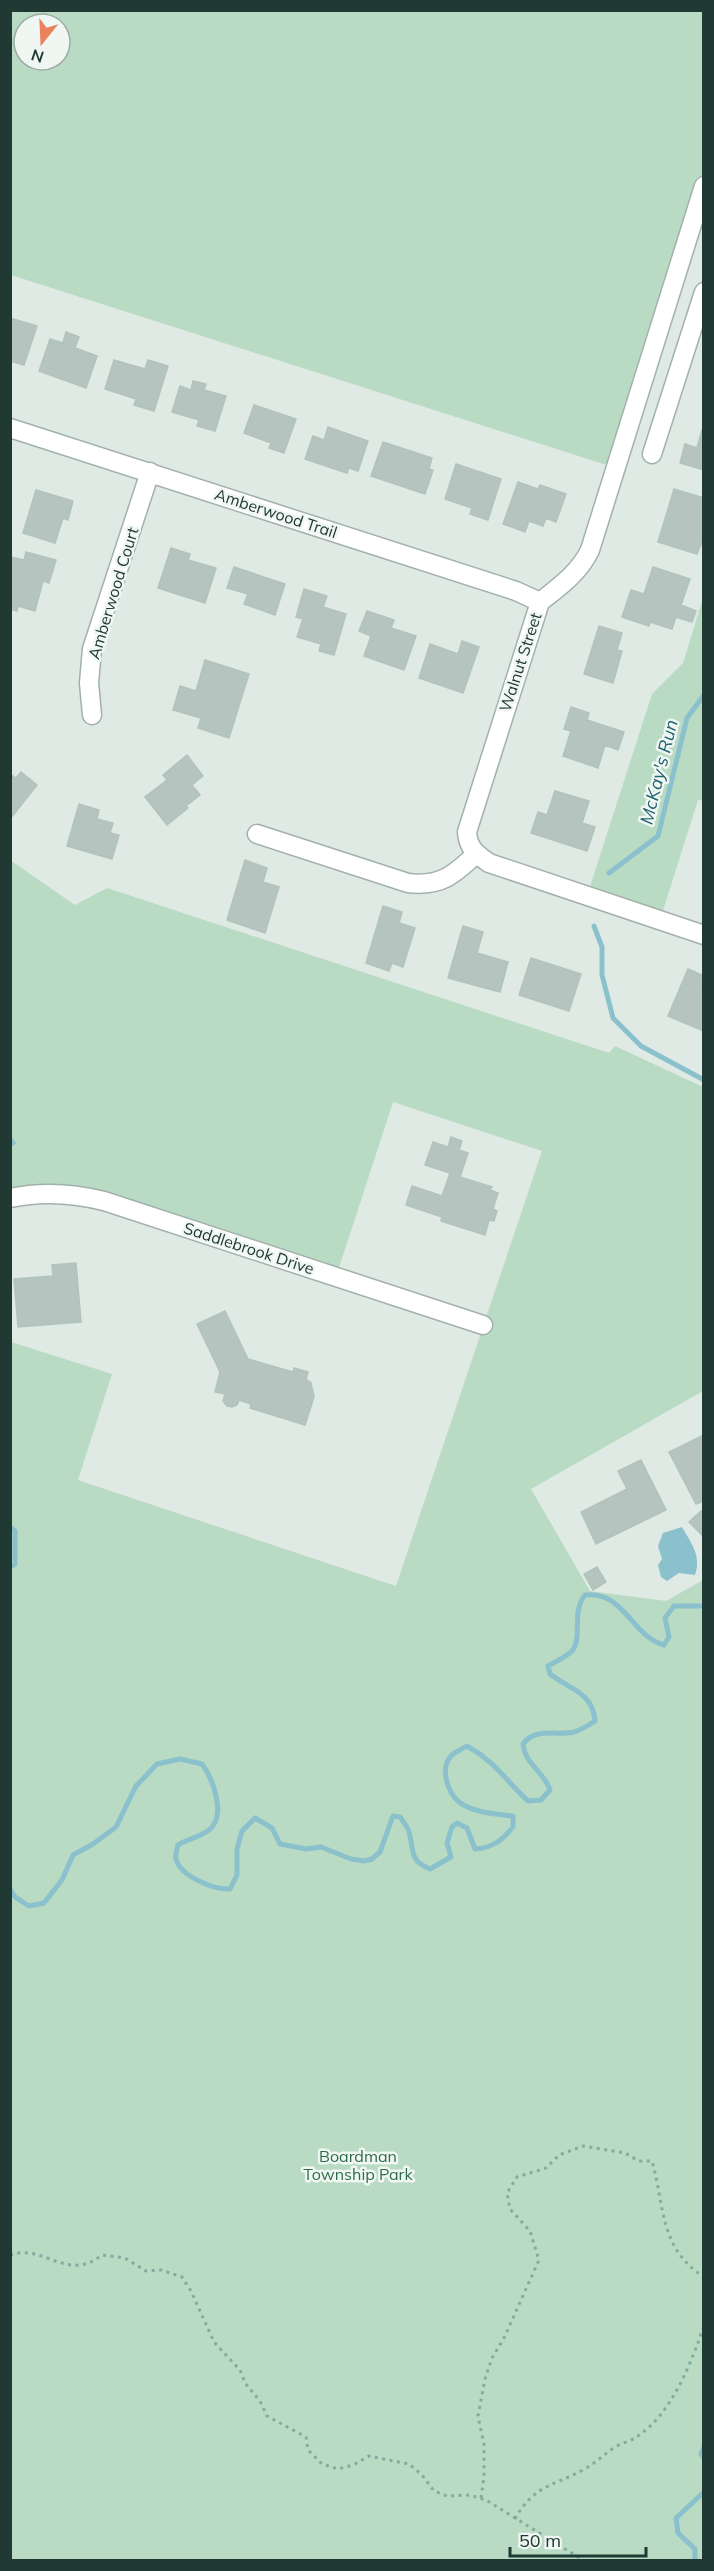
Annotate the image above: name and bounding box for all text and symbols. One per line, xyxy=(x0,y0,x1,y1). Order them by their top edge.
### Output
north arrow xyxy=(12,12,72,72)
text: N xyxy=(29,45,46,68)
street label: Amberwood Trail xyxy=(212,484,340,542)
street label: Amberwood Court xyxy=(83,524,143,661)
street label: Walnut Street xyxy=(495,610,546,714)
water label: McKay's Run xyxy=(634,717,683,827)
street label: Saddlebrook Drive xyxy=(181,1217,317,1279)
park label: Boardman Township Park xyxy=(303,2146,413,2184)
scale bar xyxy=(510,2520,646,2558)
text: 50 m xyxy=(519,2529,561,2552)

